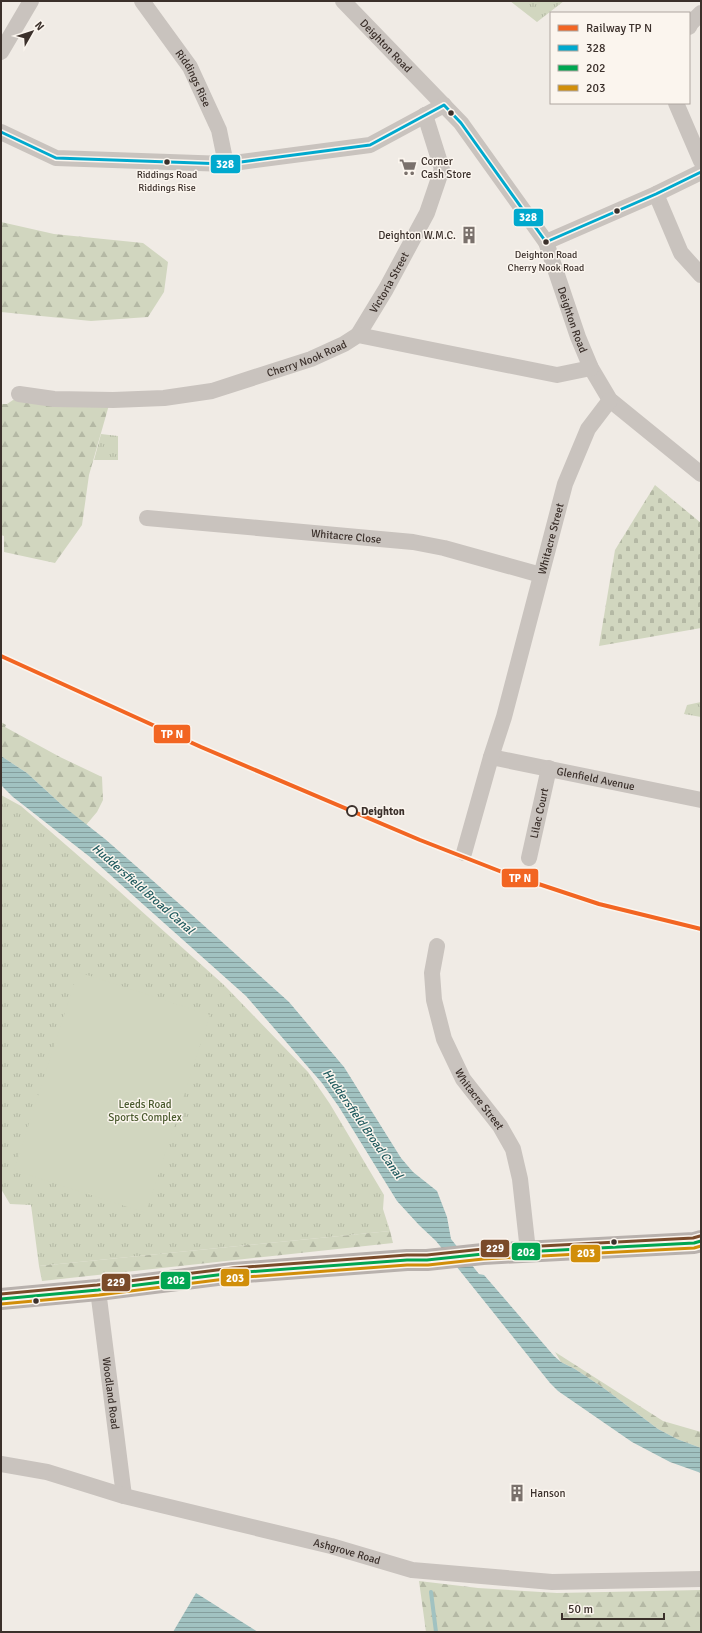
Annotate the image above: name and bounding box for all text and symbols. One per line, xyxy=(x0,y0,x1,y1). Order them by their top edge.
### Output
north arrow xyxy=(12,12,52,52)
legend xyxy=(550,12,690,104)
street label: Deighton Road xyxy=(357,17,414,75)
text: N xyxy=(32,19,47,33)
text: Railway TP N xyxy=(586,21,652,36)
text: 328 xyxy=(586,41,605,56)
street label: Riddings Rise xyxy=(172,47,213,109)
text: 202 xyxy=(586,61,605,76)
text: 203 xyxy=(586,81,605,96)
unlabelled marker xyxy=(446,108,456,118)
line badge: 328 xyxy=(210,154,241,174)
place label: Corner Cash Store xyxy=(421,155,471,181)
marker: Riddings Road Riddings Rise xyxy=(162,157,172,167)
supermarket icon: Corner Cash Store xyxy=(398,157,418,177)
text: 328 xyxy=(216,158,234,171)
place label: Riddings Road Riddings Rise xyxy=(137,169,197,194)
unlabelled marker xyxy=(612,206,622,216)
line badge: 328 xyxy=(513,208,544,227)
text: 328 xyxy=(519,211,537,224)
building icon: Deighton W.M.C. xyxy=(459,225,479,245)
place label: Deighton W.M.C. xyxy=(378,229,456,242)
marker: Deighton Road Cherry Nook Road xyxy=(541,237,551,247)
place label: Deighton Road Cherry Nook Road xyxy=(508,249,584,274)
street label: Victoria Street xyxy=(367,250,412,316)
street label: Deighton Road xyxy=(555,285,590,355)
street label: Cherry Nook Road xyxy=(265,338,349,380)
street label: Whitacre Street xyxy=(536,502,567,576)
street label: Whitacre Close xyxy=(310,527,382,546)
line badge: TP N xyxy=(153,724,191,744)
text: TP N xyxy=(161,728,183,741)
street label: Glenfield Avenue xyxy=(555,765,636,793)
street label: Lilac Court xyxy=(528,787,551,840)
marker: Deighton xyxy=(346,805,358,817)
place label: Deighton xyxy=(361,805,405,818)
water label: Huddersfield Broad Canal xyxy=(89,841,198,939)
line badge: TP N xyxy=(501,868,539,888)
text: TP N xyxy=(509,872,531,885)
water label: Huddersfield Broad Canal xyxy=(319,1067,407,1183)
street label: Whitacre Street xyxy=(452,1067,507,1132)
park label: Leeds Road Sports Complex xyxy=(108,1098,182,1124)
unlabelled marker xyxy=(609,1237,619,1247)
line badge: 229 xyxy=(480,1239,510,1258)
text: 229 xyxy=(486,1242,504,1255)
line badge: 202 xyxy=(511,1242,541,1261)
line badge: 203 xyxy=(570,1244,601,1263)
text: 202 xyxy=(517,1246,535,1259)
text: 203 xyxy=(577,1247,595,1260)
line badge: 203 xyxy=(220,1268,250,1287)
line badge: 202 xyxy=(160,1271,191,1290)
text: 203 xyxy=(226,1272,244,1285)
line badge: 229 xyxy=(101,1273,131,1292)
text: 202 xyxy=(167,1274,185,1287)
text: 229 xyxy=(107,1276,125,1289)
unlabelled marker xyxy=(31,1296,41,1306)
street label: Woodland Road xyxy=(100,1356,122,1430)
building icon: Hanson xyxy=(507,1483,527,1503)
place label: Hanson xyxy=(530,1487,566,1500)
street label: Ashgrove Road xyxy=(312,1536,382,1567)
scale bar xyxy=(562,1595,664,1621)
text: 50 m xyxy=(568,1602,593,1617)

